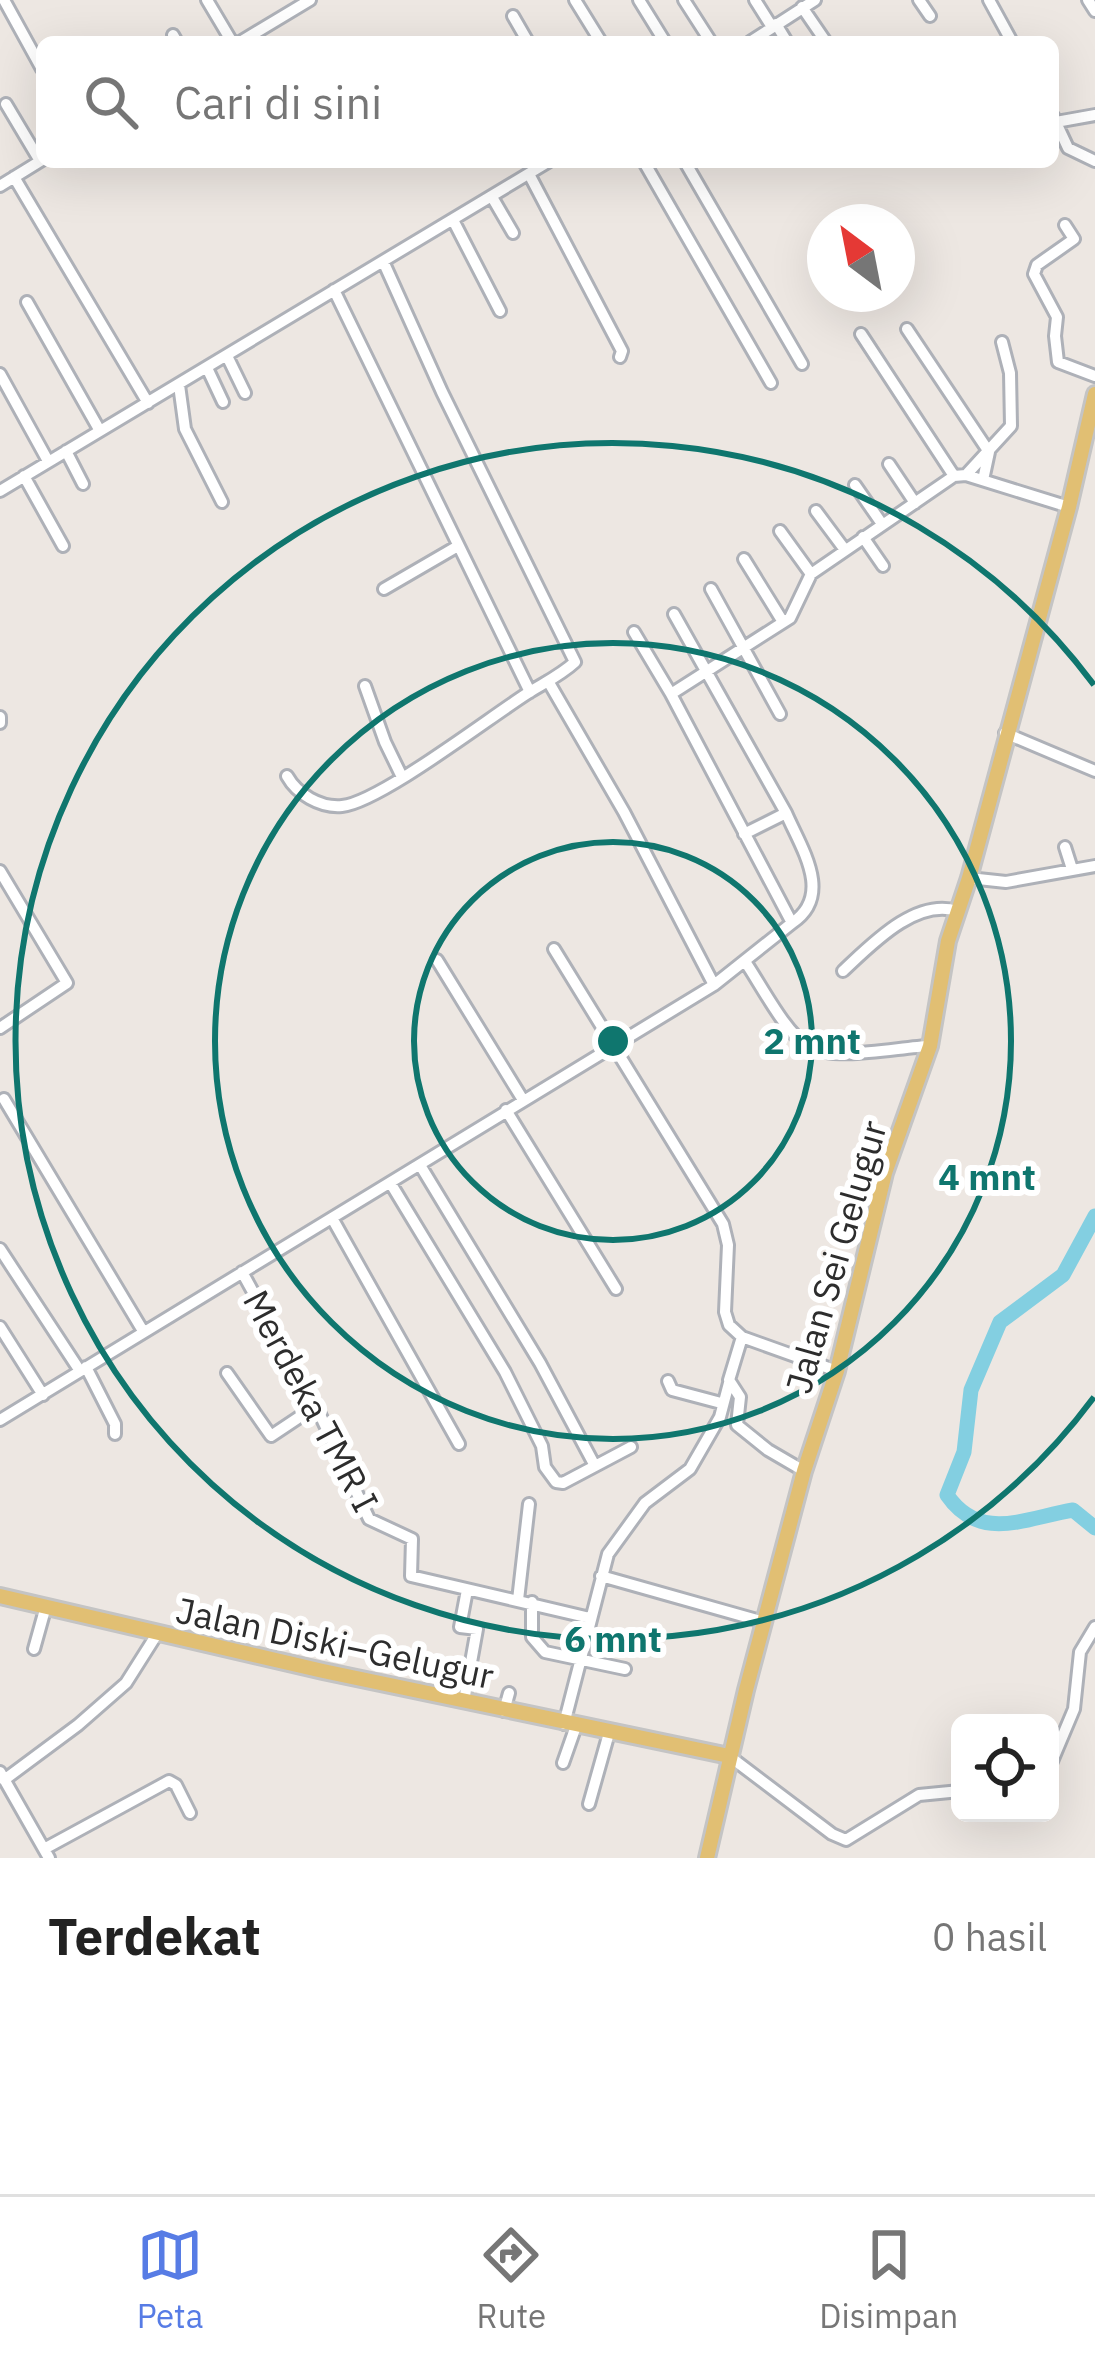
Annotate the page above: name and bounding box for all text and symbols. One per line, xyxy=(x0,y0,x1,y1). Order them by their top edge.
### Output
search box xyxy=(36,36,1059,168)
icon: search xyxy=(78,69,144,135)
text: Cari di sini xyxy=(174,73,382,131)
north arrow xyxy=(807,204,915,312)
text: 2 mnt xyxy=(763,1017,861,1064)
centre of rings xyxy=(592,1020,634,1062)
street label: Jalan Sei Gelugur xyxy=(774,1115,897,1399)
text: 4 mnt xyxy=(938,1153,1036,1200)
street label: Merdeka TMR I xyxy=(233,1282,390,1520)
street label: Jalan Diski–Gelugur xyxy=(172,1586,498,1699)
text: 6 mnt xyxy=(564,1615,662,1662)
map controls xyxy=(951,1714,1059,1822)
button: locate xyxy=(951,1714,1059,1822)
text: Terdekat xyxy=(48,1903,261,1969)
text: 0 hasil xyxy=(932,1911,1047,1962)
tab: Peta xyxy=(137,2222,203,2337)
tab: Rute xyxy=(477,2222,546,2337)
tab: Disimpan xyxy=(819,2222,958,2337)

